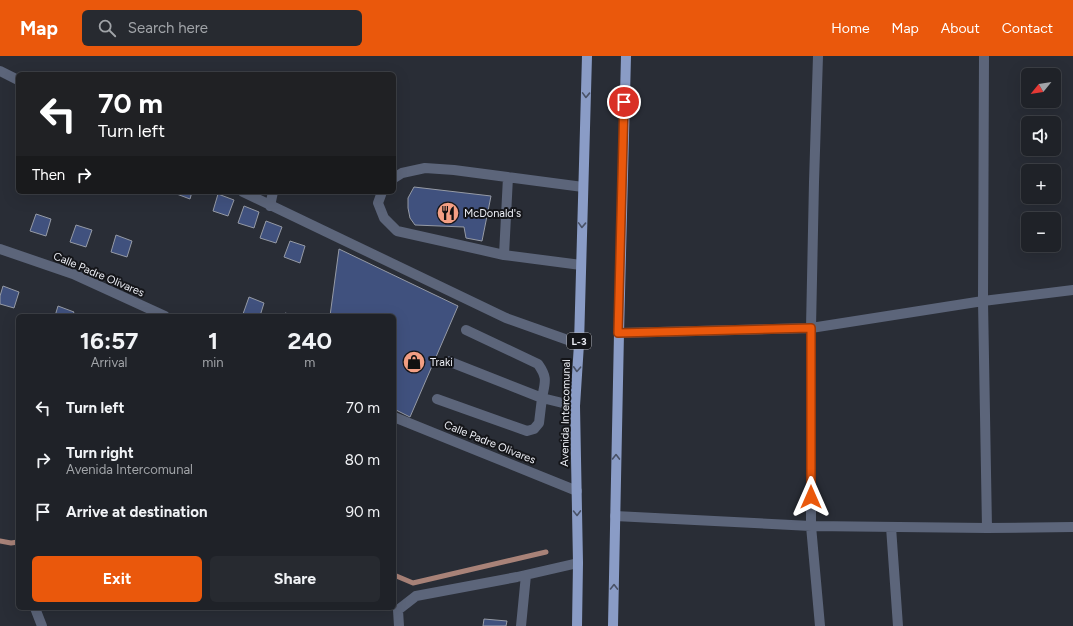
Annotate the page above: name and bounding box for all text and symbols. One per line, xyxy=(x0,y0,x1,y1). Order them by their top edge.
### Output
search box xyxy=(82,10,362,46)
text: Map xyxy=(20,17,58,40)
icon: search xyxy=(96,17,118,39)
text: Search here xyxy=(128,19,208,37)
text: Home xyxy=(831,20,870,37)
text: Map xyxy=(892,20,919,37)
text: About xyxy=(941,20,980,37)
text: Contact xyxy=(1002,20,1053,37)
north arrow xyxy=(1021,68,1061,108)
map controls xyxy=(1021,68,1061,252)
pin xyxy=(607,85,641,119)
text: 70 m xyxy=(98,86,163,120)
icon: left xyxy=(32,88,84,140)
icon: arrive xyxy=(613,91,635,113)
one-way arrow xyxy=(582,92,591,98)
button: sound xyxy=(1021,116,1061,156)
text: Turn left xyxy=(98,120,165,142)
icon: right xyxy=(73,164,95,186)
button: + xyxy=(1021,164,1061,204)
text: Then xyxy=(32,166,65,184)
restaurant icon: McDonald's xyxy=(435,200,461,226)
place label: McDonald's xyxy=(464,207,521,220)
button: − xyxy=(1021,212,1061,252)
one-way arrow xyxy=(578,222,587,228)
street label: Calle Padre Olivares xyxy=(51,249,146,299)
text: 16:57 xyxy=(80,326,138,355)
text: 1 xyxy=(208,326,218,355)
text: 240 xyxy=(287,326,332,355)
road number: L-3 xyxy=(567,333,591,349)
shop icon: Traki xyxy=(401,349,427,375)
text: Arrival xyxy=(91,355,128,370)
text: min xyxy=(202,355,224,370)
text: m xyxy=(304,355,315,370)
place label: Traki xyxy=(430,356,453,369)
street label: Avenida Intercomunal xyxy=(558,359,573,467)
one-way arrow xyxy=(573,366,582,372)
icon: left xyxy=(32,397,54,419)
text: Turn left xyxy=(66,399,124,417)
text: 70 m xyxy=(346,399,380,417)
street label: Calle Padre Olivares xyxy=(442,418,537,467)
text: Turn right xyxy=(66,444,134,462)
icon: right xyxy=(32,449,54,471)
text: 80 m xyxy=(345,451,380,469)
one-way arrow xyxy=(612,454,620,460)
text: Avenida Intercomunal xyxy=(66,462,193,477)
position arrow xyxy=(790,476,832,518)
icon: arrive xyxy=(32,501,54,523)
text: Arrive at destination xyxy=(66,503,207,521)
text: 90 m xyxy=(345,503,380,521)
one-way arrow xyxy=(573,510,581,516)
button: Exit xyxy=(32,556,202,602)
button: Share xyxy=(210,556,380,602)
one-way arrow xyxy=(610,584,618,590)

